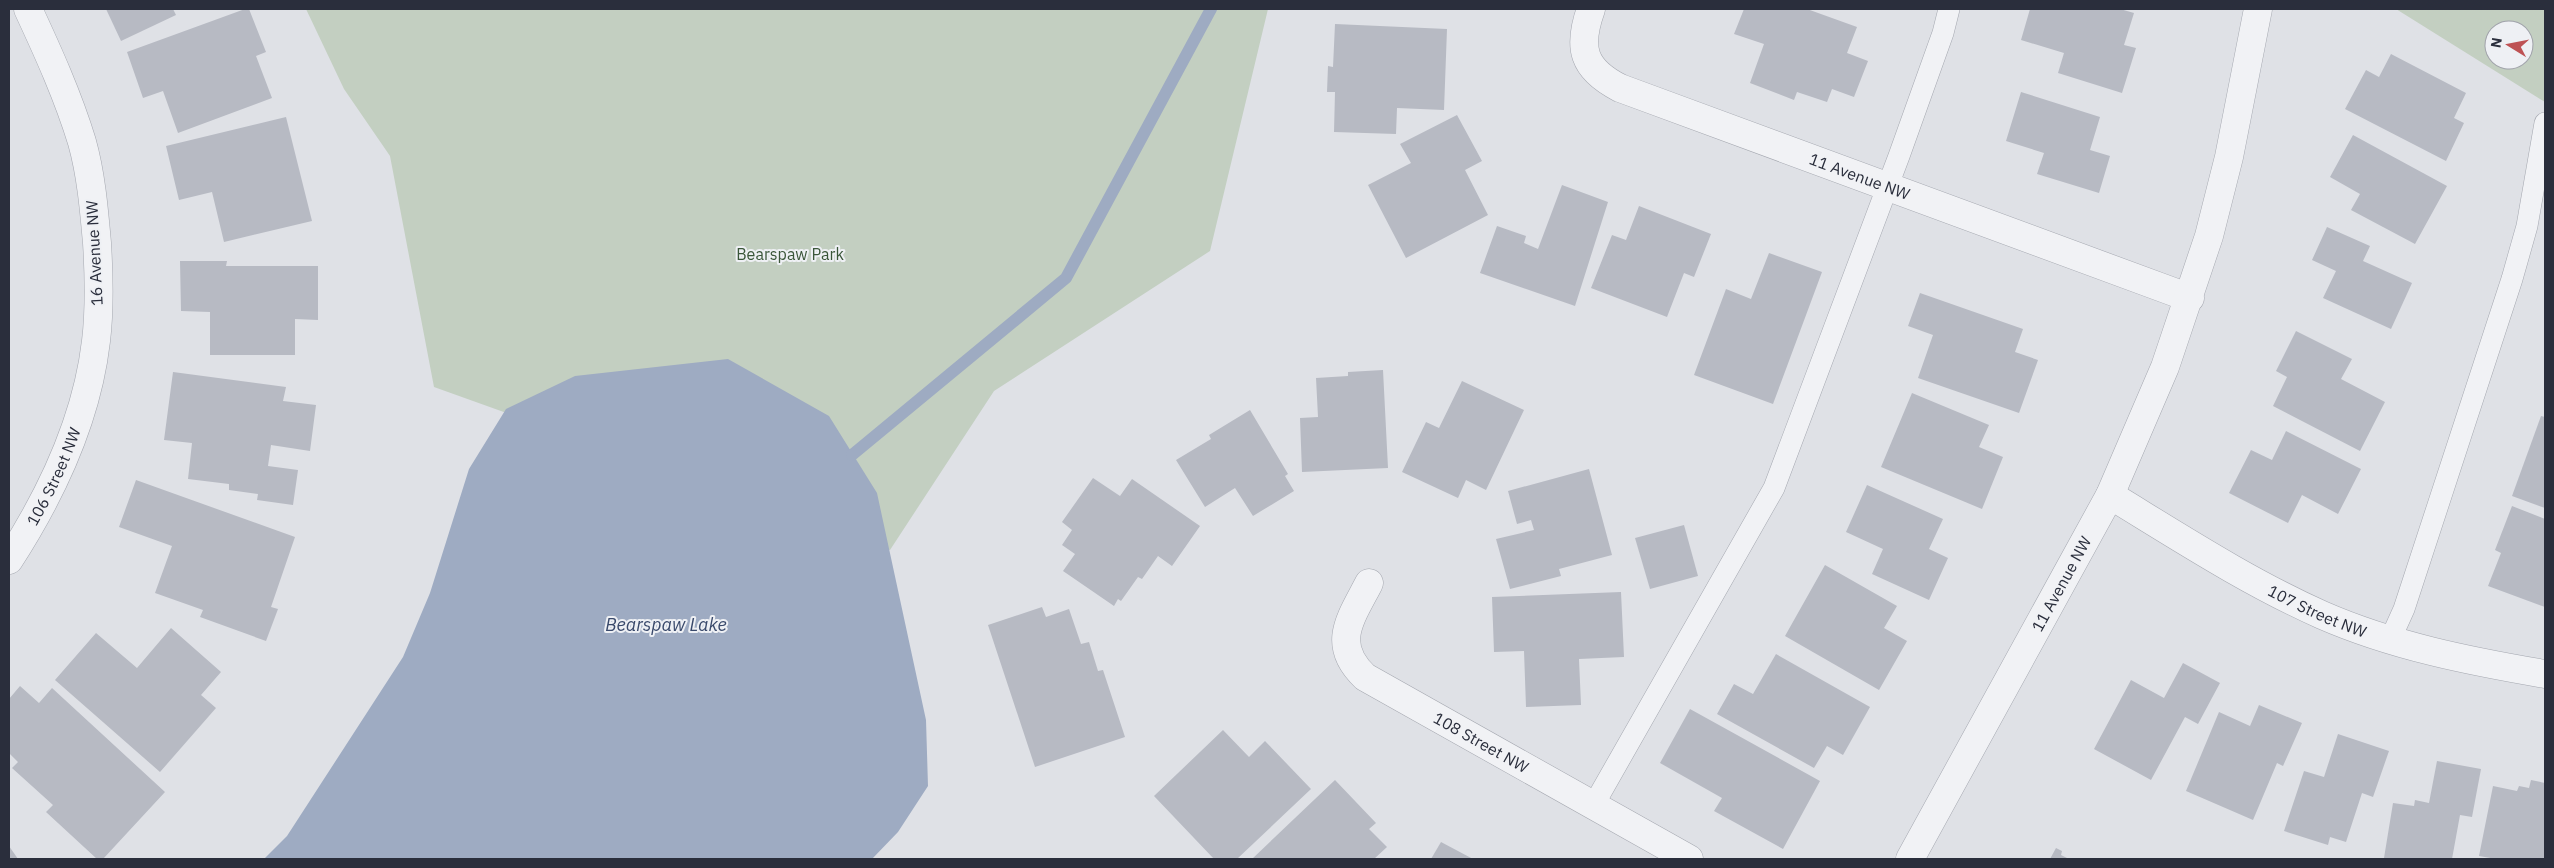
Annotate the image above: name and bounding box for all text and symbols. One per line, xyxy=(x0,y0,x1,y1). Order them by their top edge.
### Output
north arrow xyxy=(2484,20,2534,70)
text: N xyxy=(2486,36,2506,49)
street label: 11 Avenue NW xyxy=(1807,149,1913,204)
street label: 16 Avenue NW xyxy=(81,200,107,306)
park label: Bearspaw Park xyxy=(736,244,844,264)
street label: 106 Street NW xyxy=(22,425,85,529)
street label: 11 Avenue NW xyxy=(2027,533,2095,635)
street label: 107 Street NW xyxy=(2265,580,2369,642)
water label: Bearspaw Lake xyxy=(605,613,727,636)
street label: 108 Street NW xyxy=(1430,708,1532,777)

